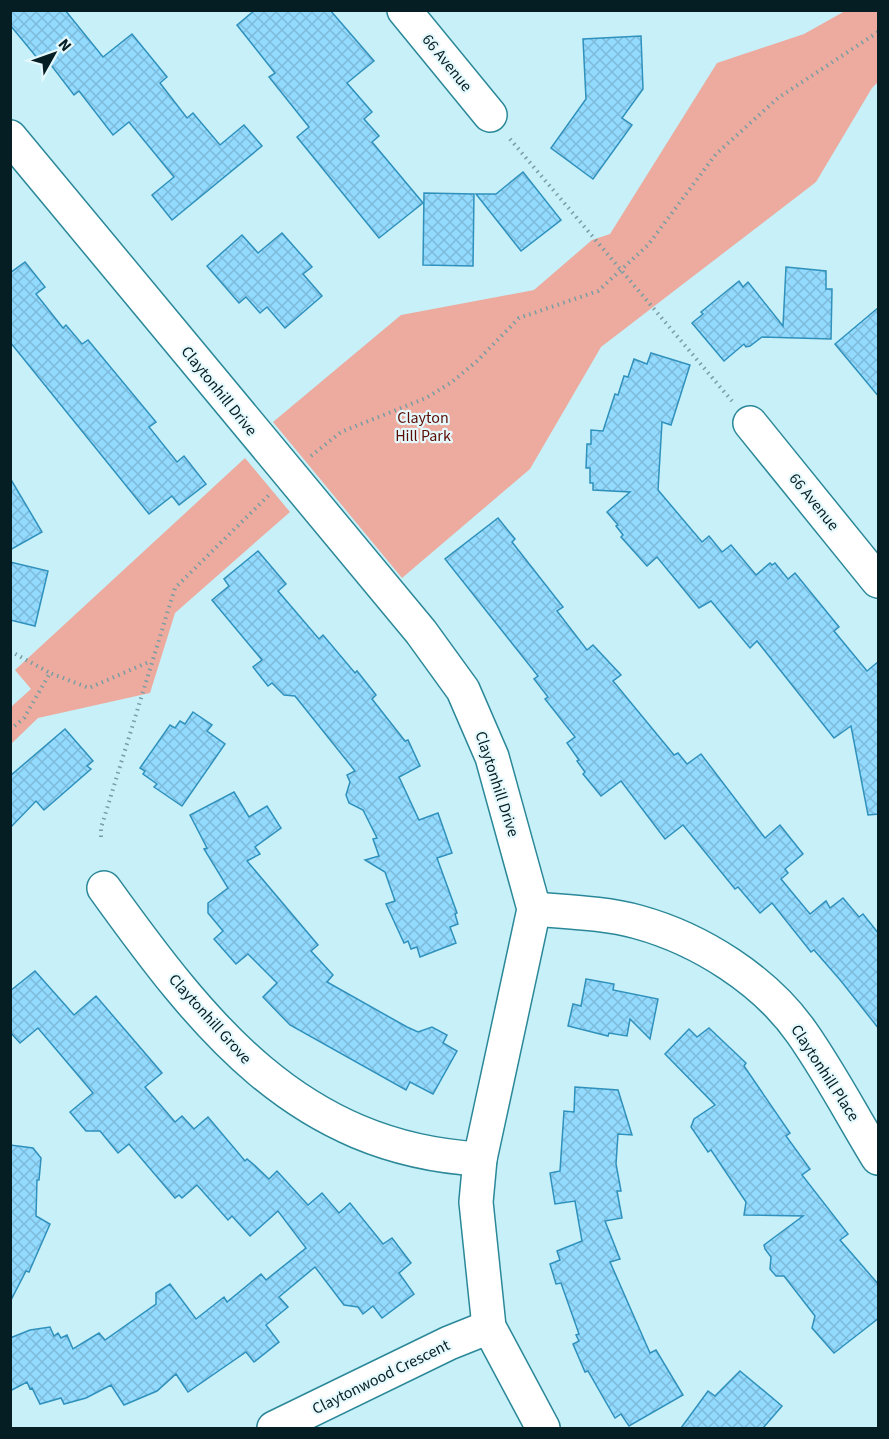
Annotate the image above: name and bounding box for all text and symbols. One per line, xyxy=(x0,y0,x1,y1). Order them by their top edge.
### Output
north arrow xyxy=(24,24,84,84)
street label: 66 Avenue xyxy=(417,29,477,97)
text: N xyxy=(53,34,77,56)
street label: Claytonhill Drive xyxy=(176,341,262,441)
park label: Clayton Hill Park xyxy=(395,407,451,447)
street label: 66 Avenue xyxy=(784,468,844,536)
street label: Claytonhill Drive xyxy=(470,728,524,840)
street label: Claytonhill Grove xyxy=(163,969,257,1069)
street label: Claytonhill Place xyxy=(785,1020,865,1126)
street label: Claytonwood Crescent xyxy=(309,1334,454,1420)

